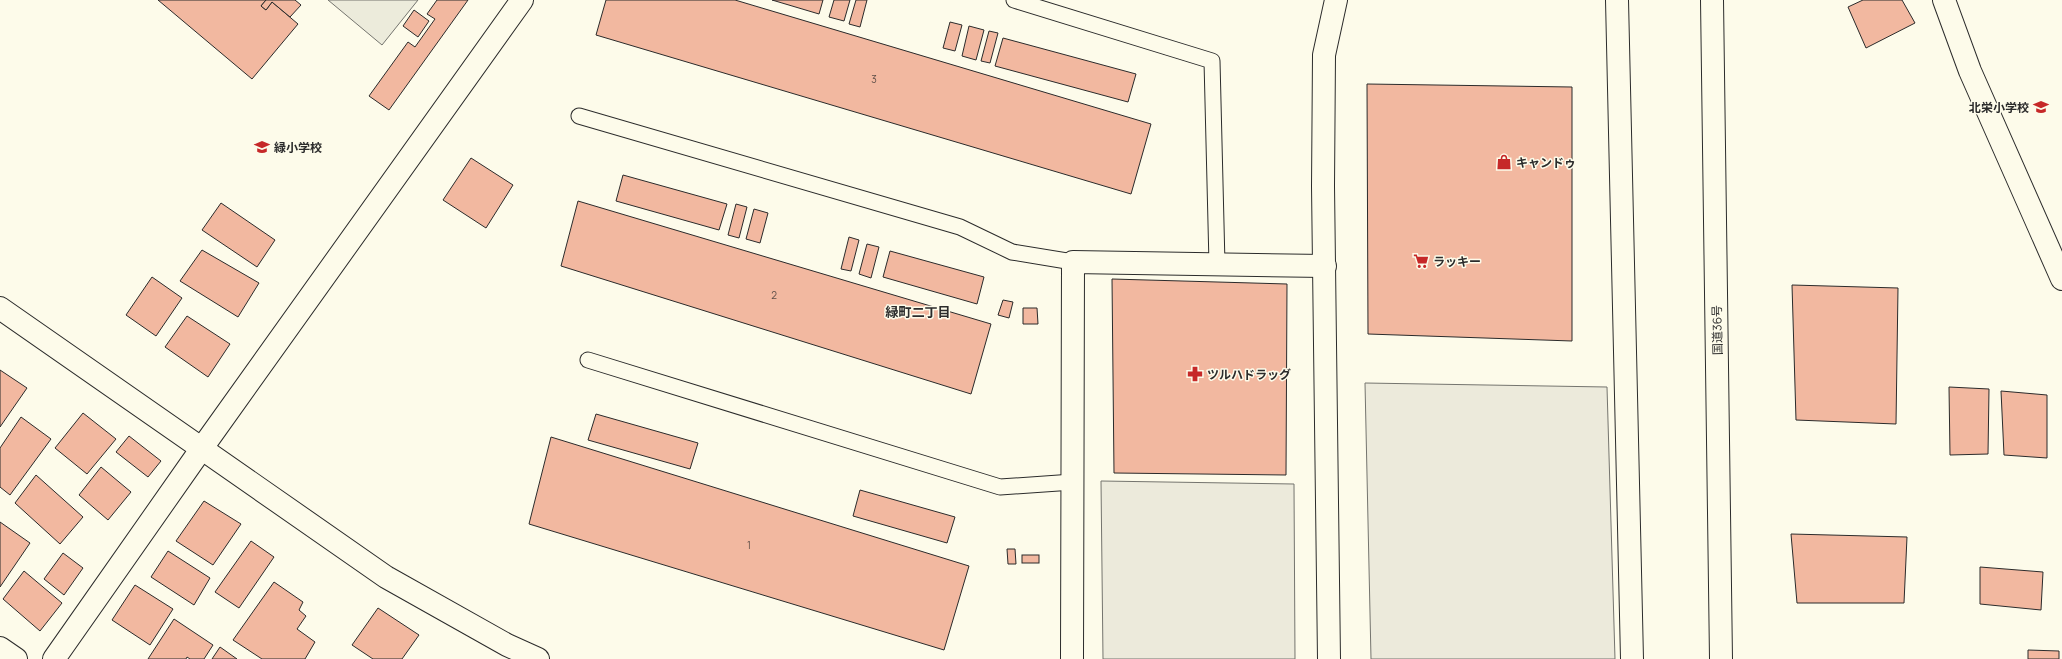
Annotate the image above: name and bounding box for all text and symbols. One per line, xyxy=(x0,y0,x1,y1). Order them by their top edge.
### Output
house number: 3 xyxy=(871,72,877,86)
school or university icon: 北栄小学校 xyxy=(2032,98,2050,116)
place label: 北栄小学校 xyxy=(1969,99,2029,116)
school or university icon: 緑小学校 xyxy=(253,138,271,156)
place label: 緑小学校 xyxy=(274,139,322,156)
shop icon: キャンドゥ xyxy=(1495,153,1513,171)
place label: キャンドゥ xyxy=(1516,154,1576,171)
supermarket icon: ラッキー xyxy=(1412,252,1430,270)
place label: ラッキー xyxy=(1433,253,1481,270)
house number: 2 xyxy=(771,288,777,302)
district label: 緑町二丁目 xyxy=(884,303,951,321)
street label: 国道36号 xyxy=(1708,305,1726,355)
pharmacy icon: ツルハドラッグ xyxy=(1186,365,1204,383)
place label: ツルハドラッグ xyxy=(1207,366,1291,383)
house number: 1 xyxy=(747,538,751,552)

